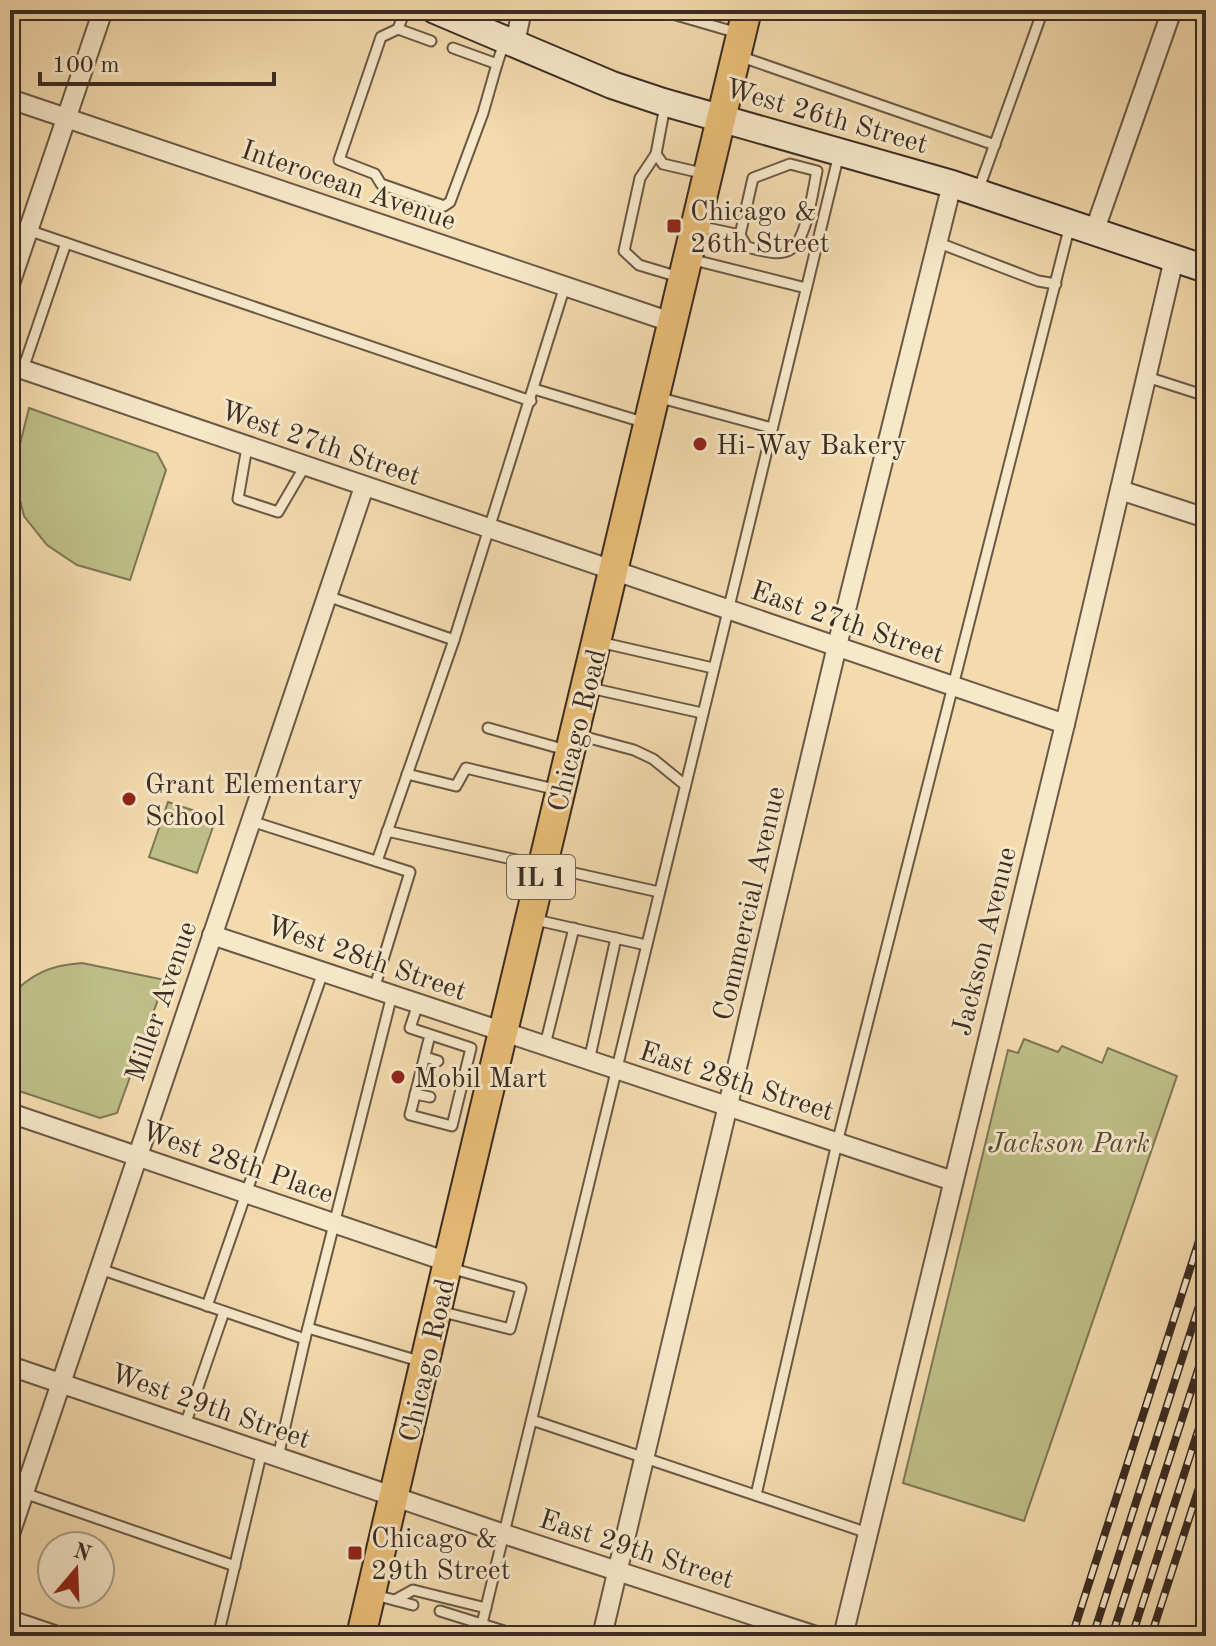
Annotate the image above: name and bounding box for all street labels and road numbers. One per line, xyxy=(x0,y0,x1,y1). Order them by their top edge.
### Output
street label: West 26th Street xyxy=(722,76,931,160)
street label: Interocean Avenue xyxy=(237,137,459,237)
street label: West 27th Street xyxy=(216,398,424,492)
street label: East 27th Street xyxy=(747,578,947,670)
street label: Chicago Road xyxy=(545,646,613,815)
street label: Commercial Avenue xyxy=(710,784,791,1023)
street label: Jackson Avenue xyxy=(949,844,1023,1039)
road number: IL 1 xyxy=(507,855,575,899)
street label: West 28th Street xyxy=(262,913,470,1007)
street label: Miller Avenue xyxy=(122,918,203,1086)
street label: East 28th Street xyxy=(635,1038,837,1127)
street label: West 28th Place xyxy=(138,1118,336,1210)
street label: Chicago Road xyxy=(397,1276,461,1445)
street label: West 29th Street xyxy=(106,1361,314,1455)
street label: East 29th Street xyxy=(535,1506,737,1595)

